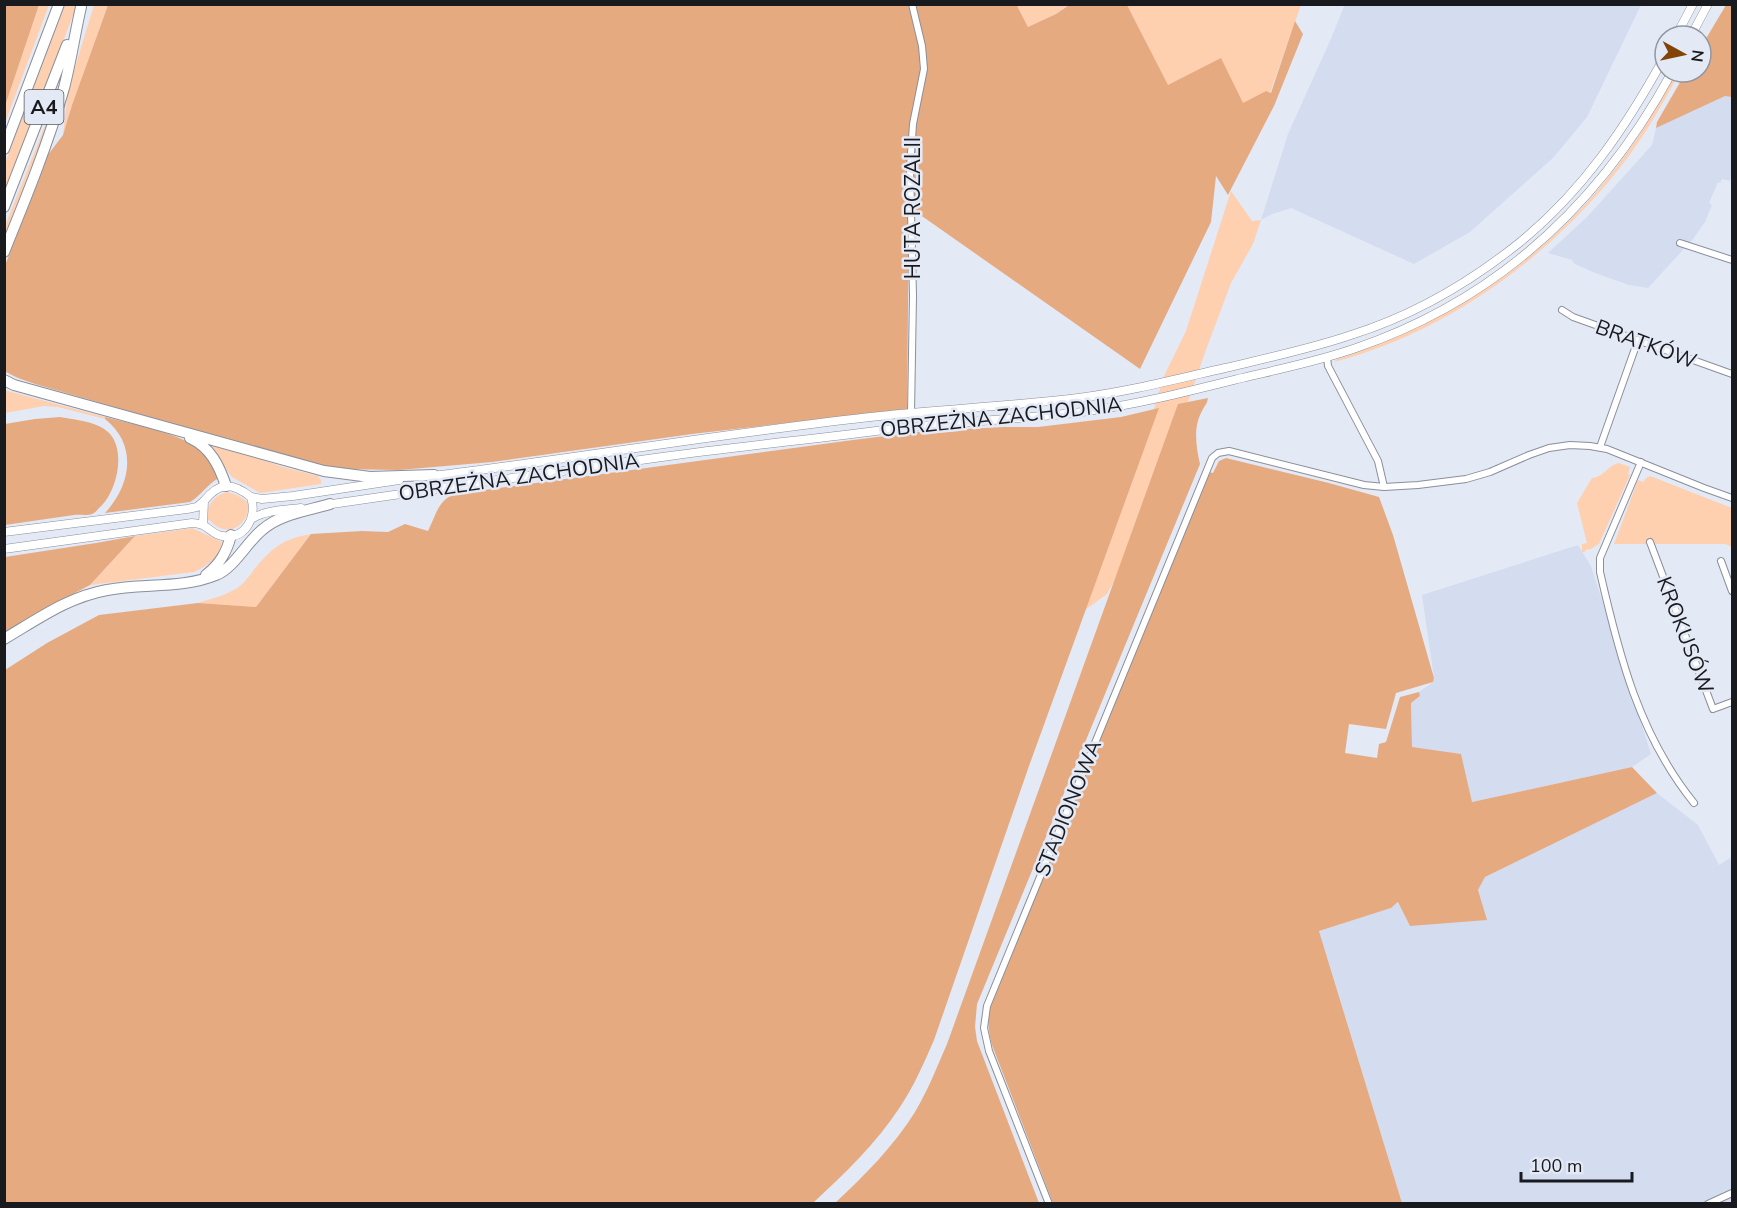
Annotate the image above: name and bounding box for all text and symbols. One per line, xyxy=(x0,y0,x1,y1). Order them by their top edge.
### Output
north arrow xyxy=(1653,24,1713,84)
text: N xyxy=(1685,48,1709,63)
road number: A4 xyxy=(24,90,63,124)
street label: HUTA ROZALII xyxy=(899,137,927,279)
street label: BRATKÓW xyxy=(1592,313,1700,375)
street label: OBRZEŻNA ZACHODNIA xyxy=(879,390,1123,444)
street label: OBRZEŻNA ZACHODNIA xyxy=(397,446,641,508)
street label: KROKUSÓW xyxy=(1650,572,1720,698)
street label: STADIONOWA xyxy=(1028,736,1108,880)
scale bar xyxy=(1521,1145,1632,1183)
text: 100 m xyxy=(1530,1154,1582,1178)

